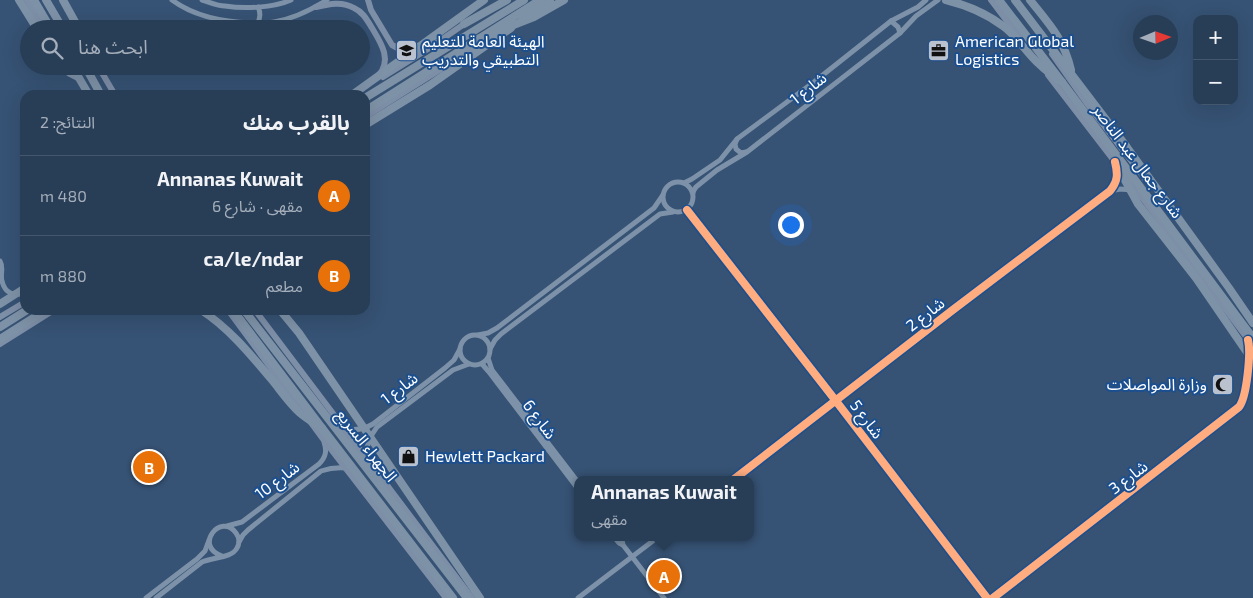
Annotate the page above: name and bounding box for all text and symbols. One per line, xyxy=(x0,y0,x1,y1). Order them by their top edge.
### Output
north arrow xyxy=(1133,15,1178,60)
map controls xyxy=(1193,15,1238,105)
button: + xyxy=(1193,15,1238,60)
search box xyxy=(20,20,370,75)
place label: الهيئة العامة للتعليم التطبيقي والتدريب xyxy=(422,31,545,72)
place label: American Global Logistics xyxy=(955,31,1074,68)
icon: search xyxy=(38,34,66,62)
text: ابحث هنا xyxy=(78,35,148,58)
school or university icon: الهيئة العامة للتعليم التطبيقي والتدريب xyxy=(394,38,418,62)
office icon: American Global Logistics xyxy=(927,38,951,62)
button: − xyxy=(1193,60,1238,105)
street label: شارع 1 xyxy=(786,67,832,111)
street label: شارع جمال عبد الناصر xyxy=(1086,99,1187,224)
text: بالقرب منك xyxy=(243,109,350,134)
text: النتائج: 2 xyxy=(40,112,95,131)
text: Annanas Kuwait xyxy=(157,167,303,190)
text: 480 m xyxy=(40,186,87,205)
text: A xyxy=(329,186,339,205)
text: مقهى · شارع 6 xyxy=(212,196,303,215)
your location xyxy=(778,212,804,238)
text: ca/le/ndar xyxy=(204,247,303,270)
text: 880 m xyxy=(40,266,87,285)
text: B xyxy=(329,266,339,285)
text: مطعم xyxy=(266,276,303,295)
street label: شارع 2 xyxy=(902,293,950,338)
street label: شارع 1 xyxy=(377,368,423,411)
mosque icon: وزارة المواصلات xyxy=(1211,372,1235,396)
place label: وزارة المواصلات xyxy=(1107,374,1207,394)
street label: شارع 6 xyxy=(516,395,561,444)
street label: شارع 5 xyxy=(844,396,888,444)
street label: الجهراء السريع xyxy=(330,405,402,487)
shop icon: Hewlett Packard xyxy=(397,444,421,468)
place label: Hewlett Packard xyxy=(425,446,545,465)
pin: B xyxy=(133,448,165,486)
street label: شارع 3 xyxy=(1105,456,1153,501)
street label: شارع 10 xyxy=(251,457,305,506)
popup xyxy=(574,476,754,541)
text: Annanas Kuwait xyxy=(591,480,737,503)
text: مقهى xyxy=(591,509,627,528)
pin: A xyxy=(648,557,680,595)

